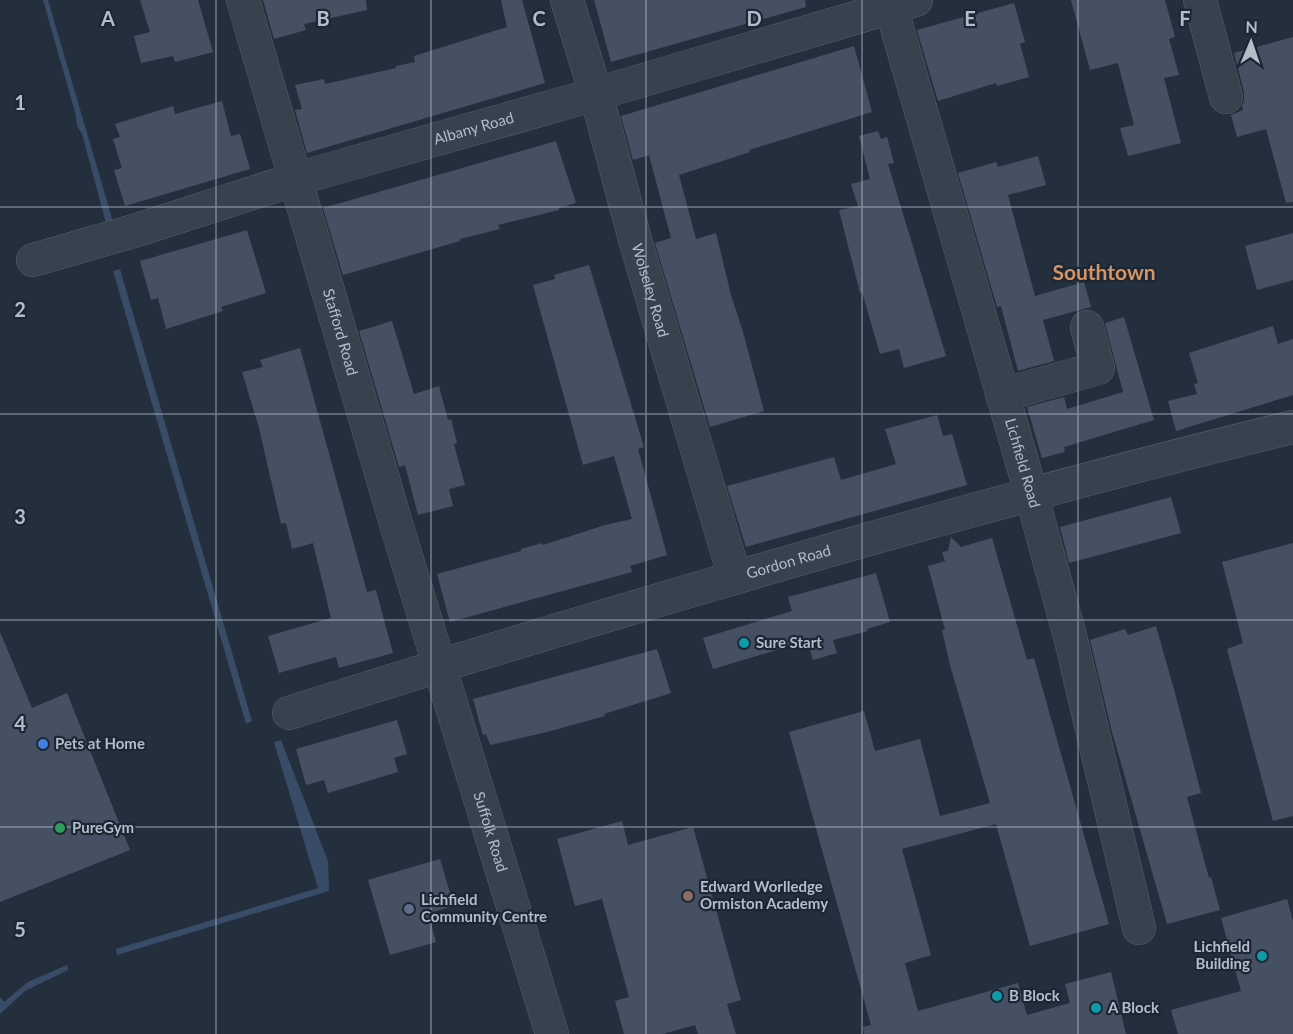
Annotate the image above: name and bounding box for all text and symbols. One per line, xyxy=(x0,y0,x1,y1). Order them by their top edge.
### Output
text: A xyxy=(100,6,115,30)
text: B xyxy=(316,6,330,30)
text: C xyxy=(532,6,546,30)
text: D xyxy=(746,6,762,30)
text: E xyxy=(964,6,976,30)
text: F xyxy=(1179,6,1191,30)
north arrow xyxy=(1221,12,1281,72)
text: N xyxy=(1245,17,1258,36)
text: 1 xyxy=(14,90,26,114)
street label: Albany Road xyxy=(431,108,516,148)
street label: Wolseley Road xyxy=(629,241,673,339)
district label: Southtown xyxy=(1052,259,1156,284)
street label: Stafford Road xyxy=(320,286,362,377)
text: 2 xyxy=(14,297,26,321)
street label: Lichfield Road xyxy=(1002,416,1045,510)
text: 3 xyxy=(14,504,26,528)
street label: Gordon Road xyxy=(744,540,833,582)
place label: Sure Start xyxy=(756,633,822,651)
marker: Sure Start xyxy=(737,636,751,650)
text: 4 xyxy=(14,711,26,735)
place label: Pets at Home xyxy=(55,734,145,752)
marker: Pets at Home xyxy=(36,737,50,751)
street label: Suffolk Road xyxy=(470,789,512,874)
place label: PureGym xyxy=(72,818,134,836)
marker: PureGym xyxy=(53,821,67,835)
place label: Edward Worlledge Ormiston Academy xyxy=(700,877,828,912)
marker: Edward Worlledge Ormiston Academy xyxy=(681,889,695,903)
place label: Lichfield Community Centre xyxy=(421,890,547,925)
marker: Lichfield Community Centre xyxy=(402,902,416,916)
text: 5 xyxy=(14,917,26,941)
place label: Lichfield Building xyxy=(1194,937,1250,972)
marker: Lichfield Building xyxy=(1255,949,1269,963)
place label: B Block xyxy=(1009,986,1061,1004)
marker: B Block xyxy=(990,989,1004,1003)
place label: A Block xyxy=(1107,998,1160,1016)
marker: A Block xyxy=(1089,1001,1103,1015)

